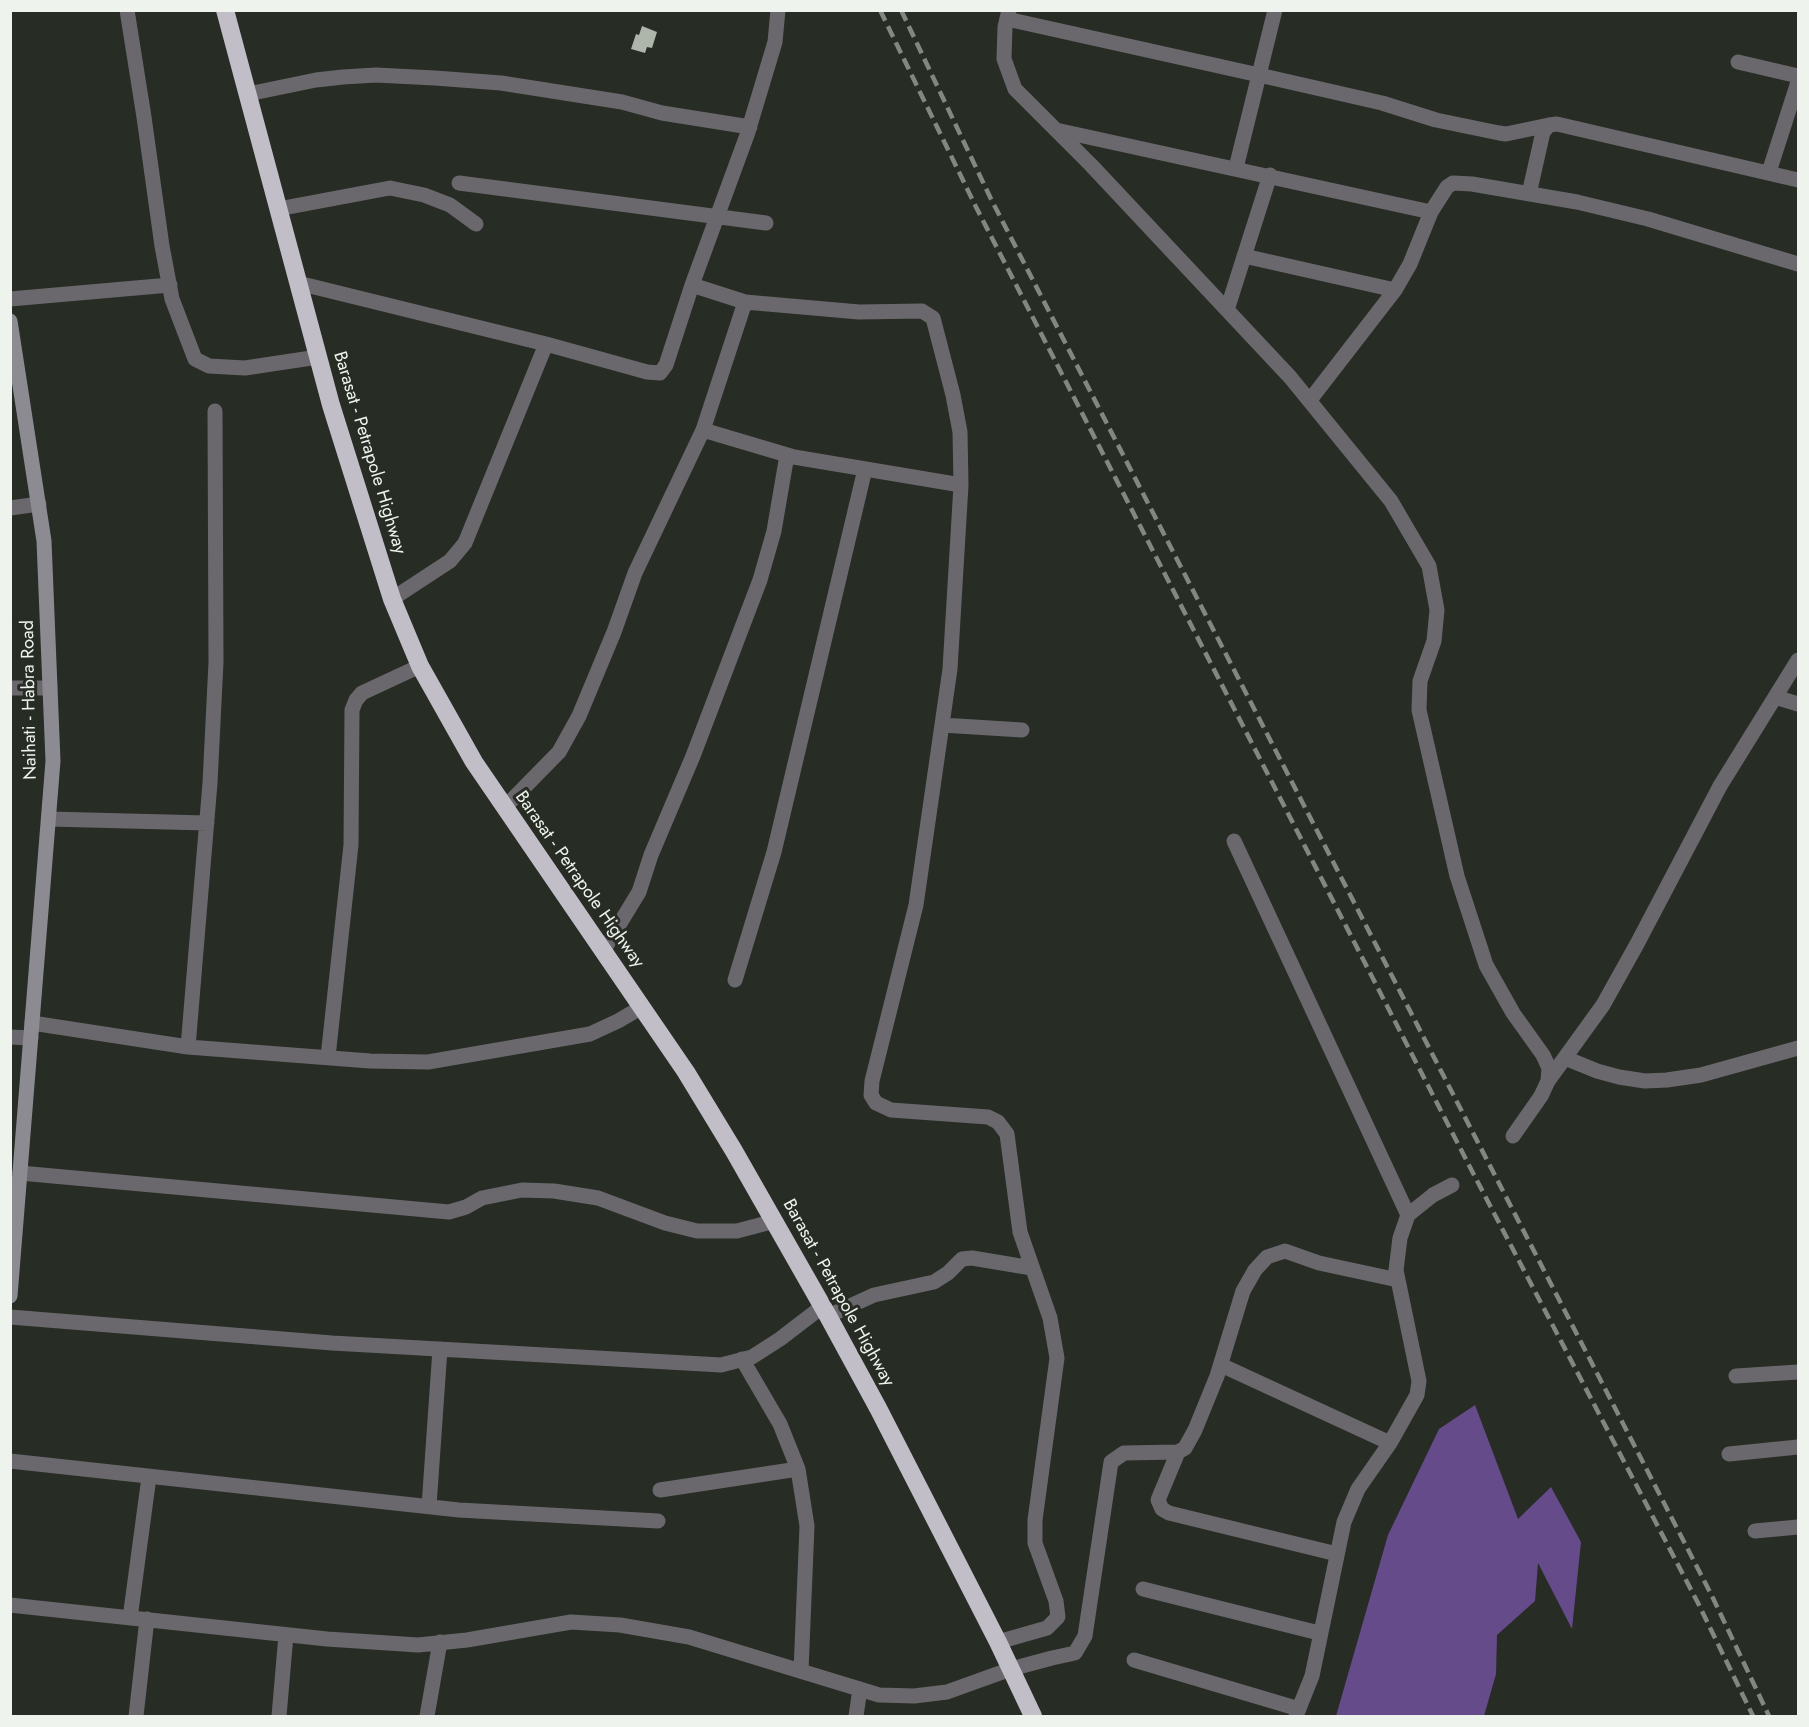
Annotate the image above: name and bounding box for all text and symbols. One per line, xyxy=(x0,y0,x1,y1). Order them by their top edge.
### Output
street label: Barasat - Petrapole Highway xyxy=(328,349,410,557)
street label: Naihati - Habra Road xyxy=(18,620,42,780)
street label: Barasat - Petrapole Highway xyxy=(510,787,648,973)
street label: Barasat - Petrapole Highway xyxy=(777,1196,899,1390)

